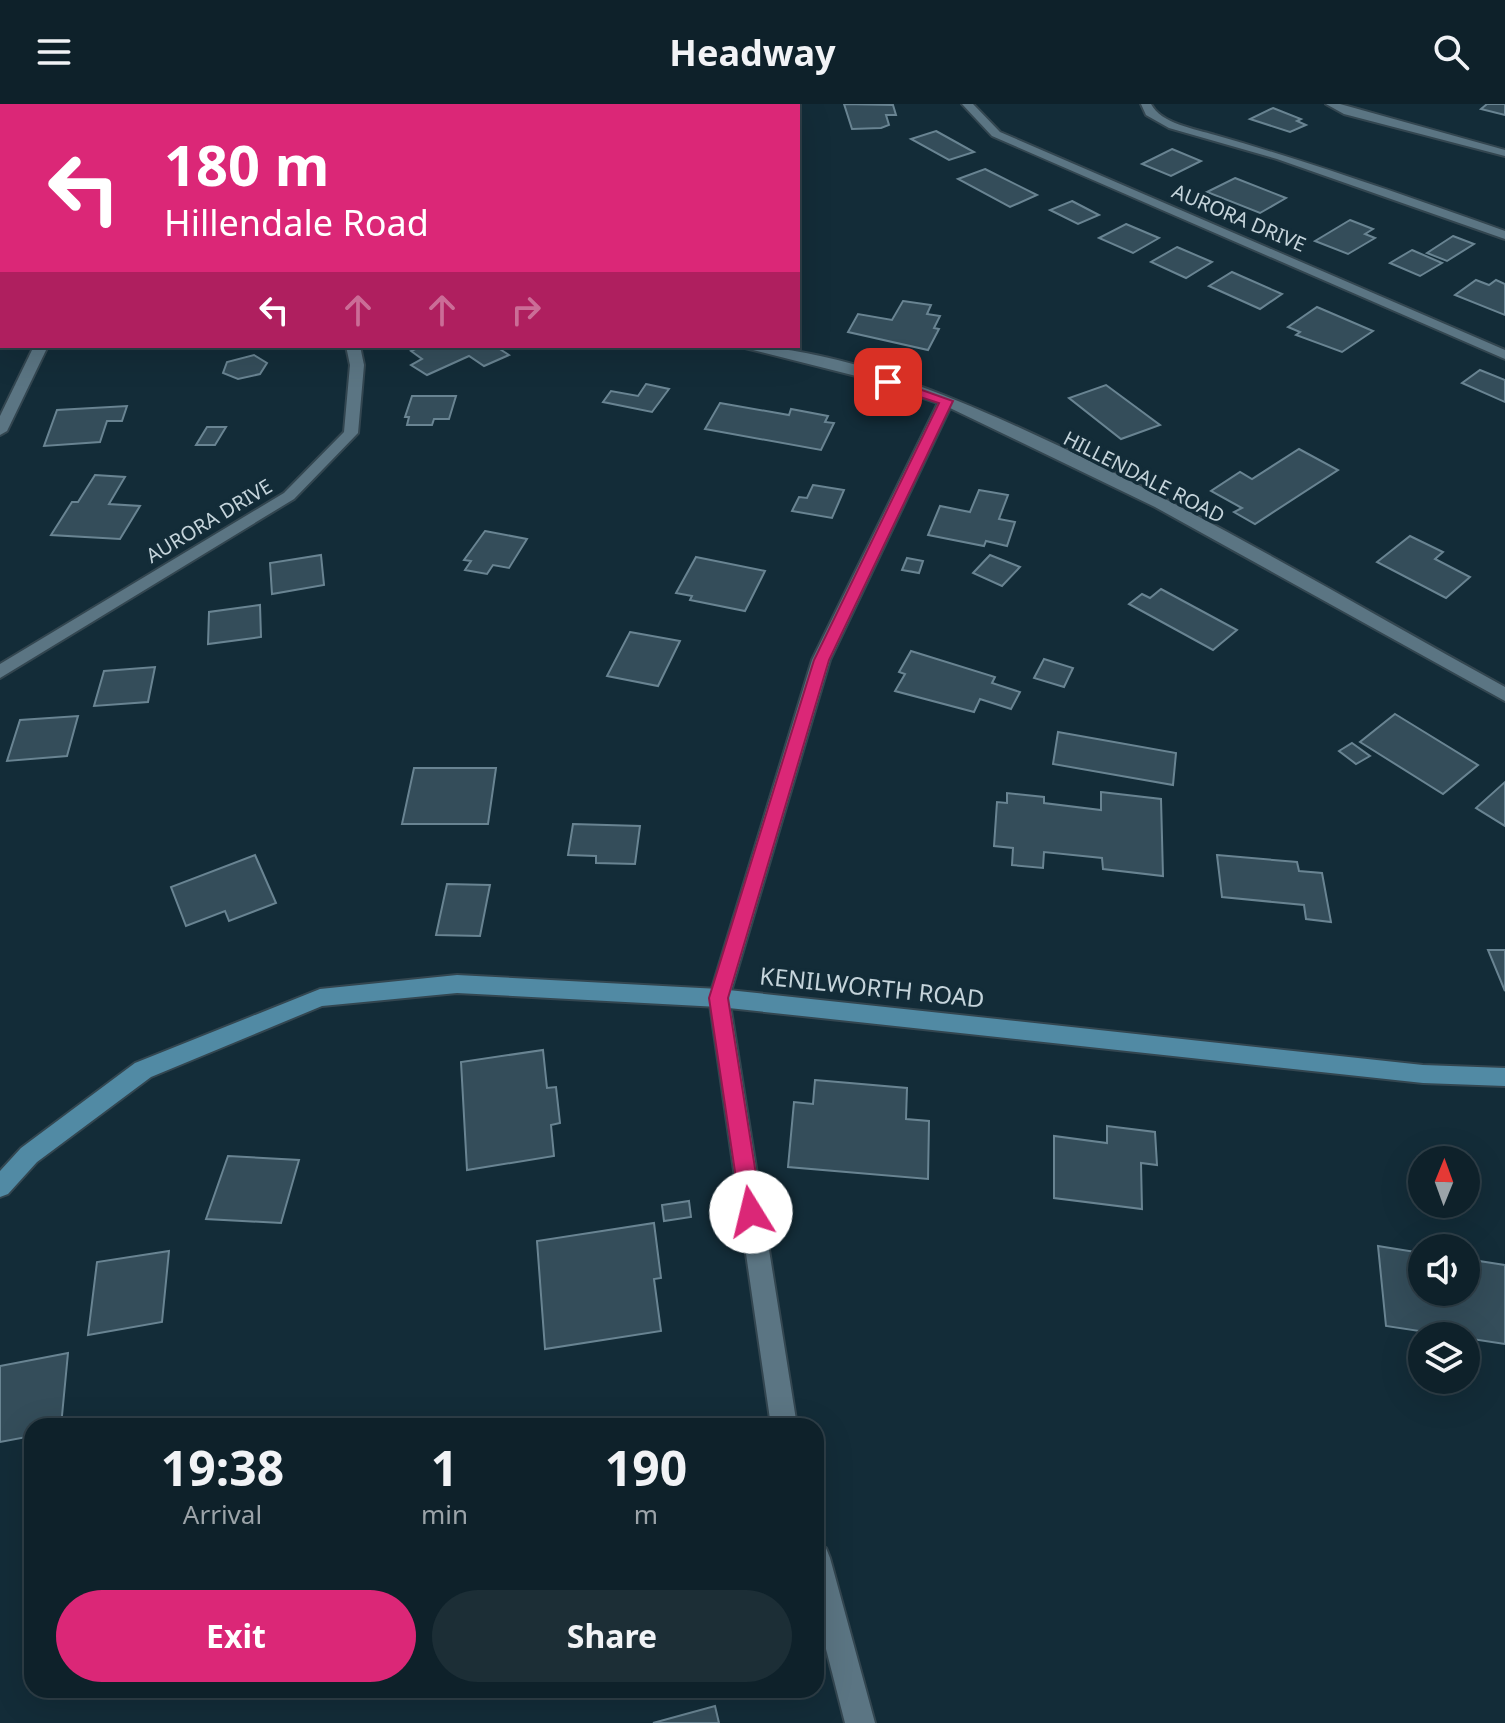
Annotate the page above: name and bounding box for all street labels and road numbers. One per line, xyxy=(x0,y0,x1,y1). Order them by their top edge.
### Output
street label: AURORA DRIVE xyxy=(1168,177,1310,258)
street label: HILLENDALE ROAD xyxy=(1059,424,1230,529)
street label: AURORA DRIVE xyxy=(141,472,277,569)
street label: KENILWORTH ROAD xyxy=(758,958,986,1015)

